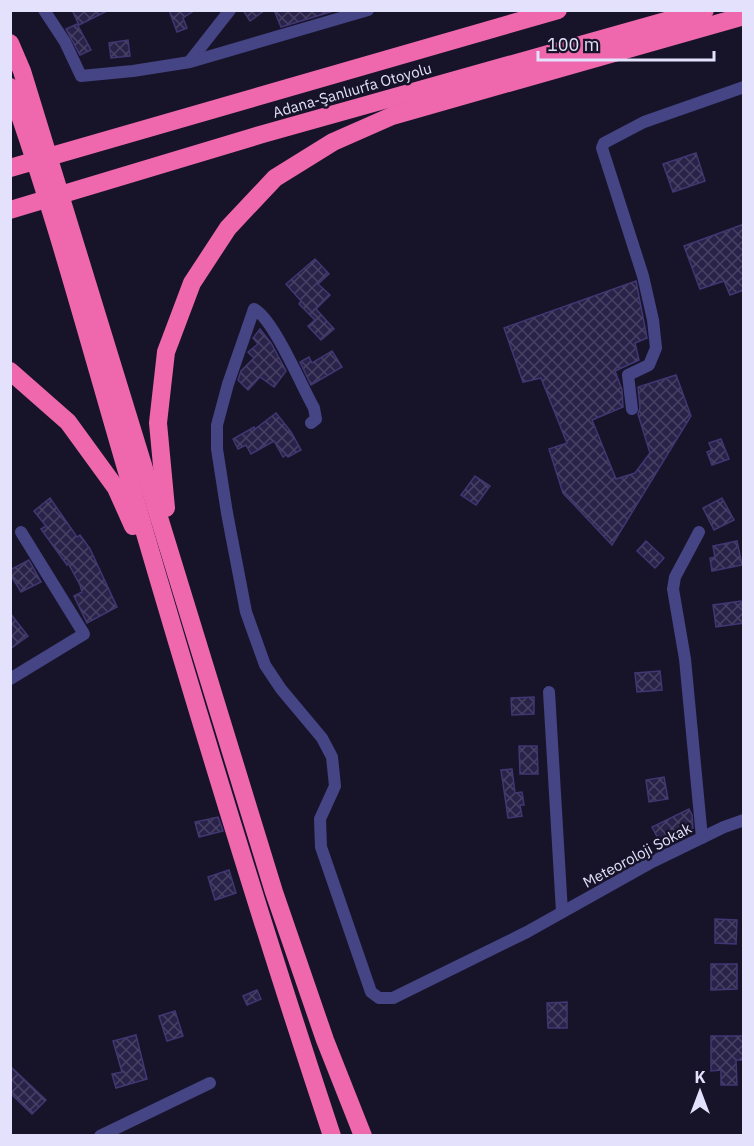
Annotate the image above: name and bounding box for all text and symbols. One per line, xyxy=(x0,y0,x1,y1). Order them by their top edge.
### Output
scale bar xyxy=(538,24,714,62)
text: 100 m xyxy=(547,33,599,56)
street label: Adana-Şanlıurfa Otoyolu xyxy=(270,58,434,122)
street label: Meteoroloji Sokak xyxy=(579,818,695,892)
north arrow xyxy=(670,1062,730,1122)
text: K xyxy=(694,1067,706,1087)

